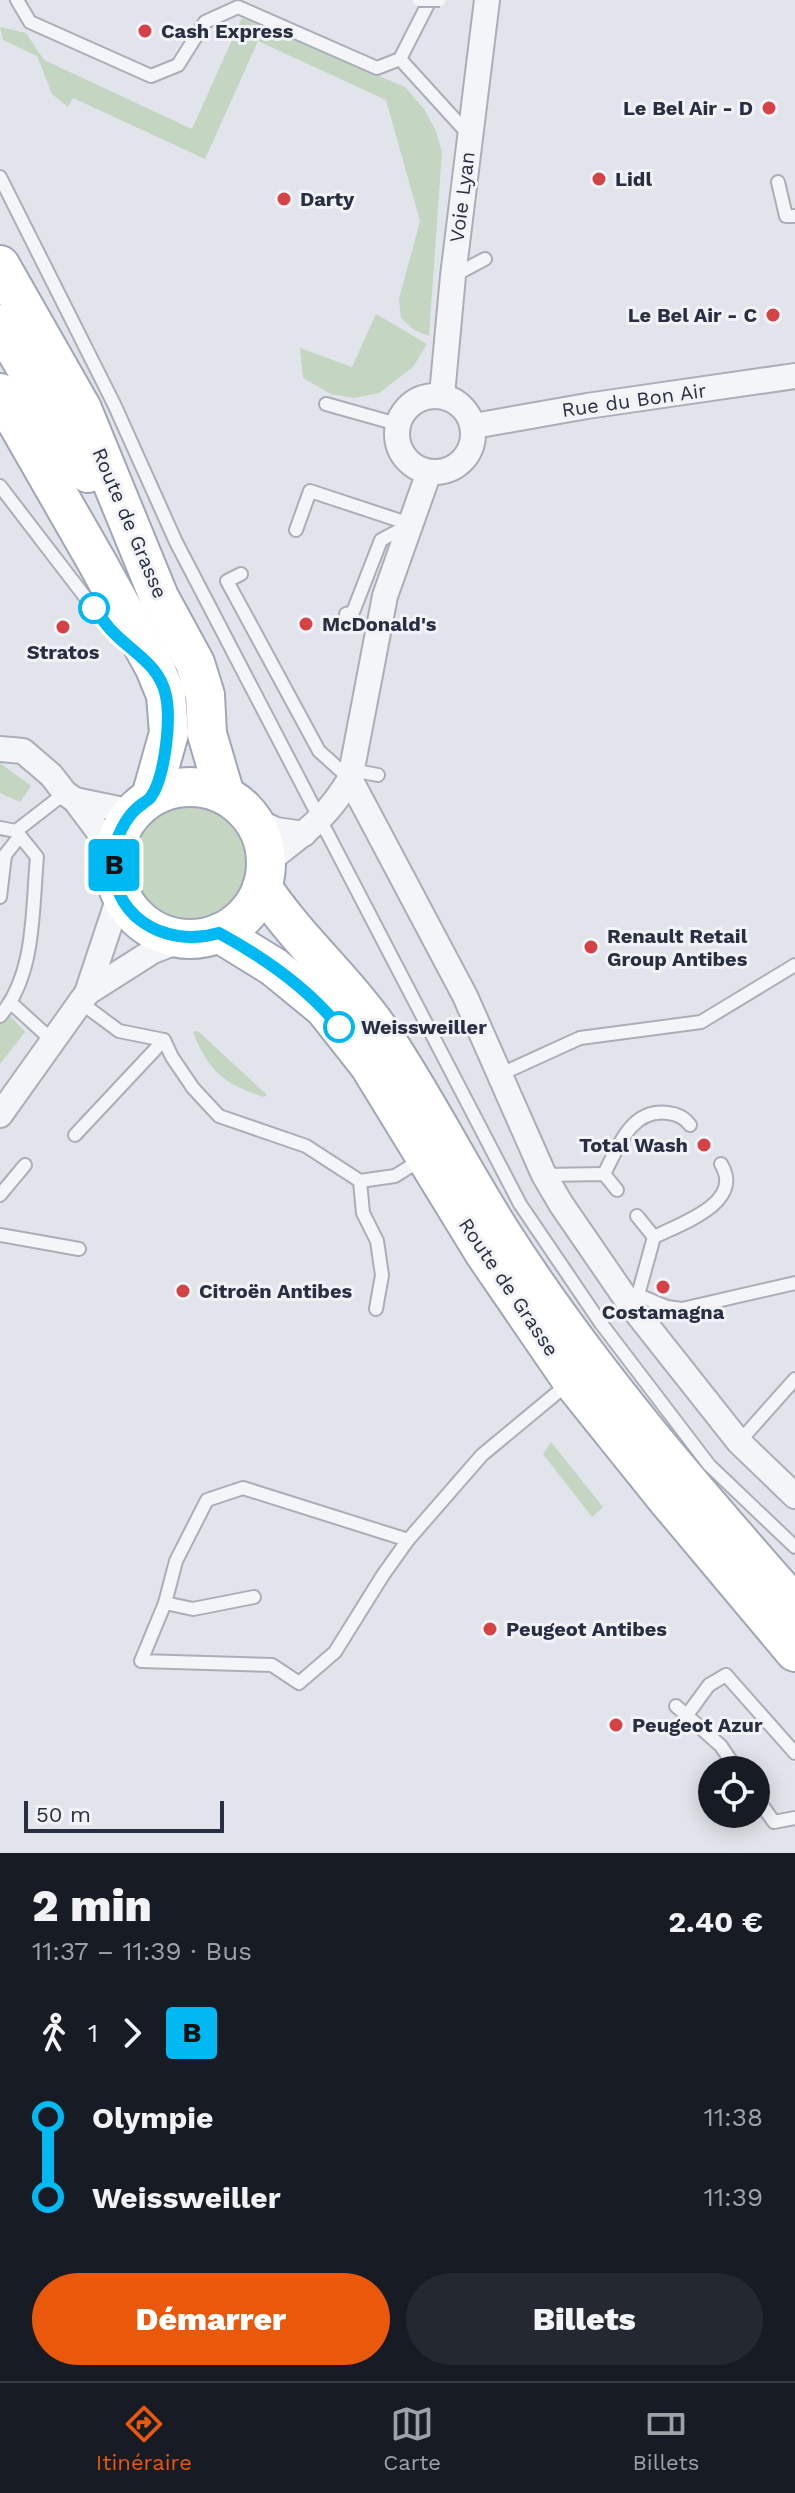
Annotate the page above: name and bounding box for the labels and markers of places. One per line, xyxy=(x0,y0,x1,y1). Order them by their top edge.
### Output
place label: Cash Express xyxy=(161,19,294,43)
marker: Cash Express xyxy=(136,22,154,40)
place label: Le Bel Air - D xyxy=(623,96,753,120)
marker: Le Bel Air - D xyxy=(760,99,778,117)
place label: Lidl xyxy=(615,167,652,191)
marker: Lidl xyxy=(590,170,608,188)
place label: Darty xyxy=(300,187,355,211)
marker: Darty xyxy=(275,190,293,208)
place label: Le Bel Air - C xyxy=(628,303,757,327)
marker: Le Bel Air - C xyxy=(764,306,782,324)
unlabelled marker xyxy=(79,593,109,623)
place label: McDonald's xyxy=(322,612,437,636)
marker: McDonald's xyxy=(297,615,315,633)
marker: Stratos xyxy=(54,618,72,636)
place label: Stratos xyxy=(27,640,100,664)
place label: Renault Retail Group Antibes xyxy=(607,924,748,971)
marker: Renault Retail Group Antibes xyxy=(582,938,600,956)
marker: Weissweiller xyxy=(324,1012,354,1042)
place label: Weissweiller xyxy=(361,1015,487,1039)
place label: Total Wash xyxy=(579,1133,688,1157)
marker: Total Wash xyxy=(695,1136,713,1154)
marker: Costamagna xyxy=(654,1278,672,1296)
place label: Citroën Antibes xyxy=(199,1279,352,1303)
marker: Citroën Antibes xyxy=(174,1282,192,1300)
place label: Costamagna xyxy=(602,1300,725,1324)
place label: Peugeot Antibes xyxy=(506,1617,667,1641)
marker: Peugeot Antibes xyxy=(481,1620,499,1638)
place label: Peugeot Azur xyxy=(632,1713,763,1737)
marker: Peugeot Azur xyxy=(607,1716,625,1734)

